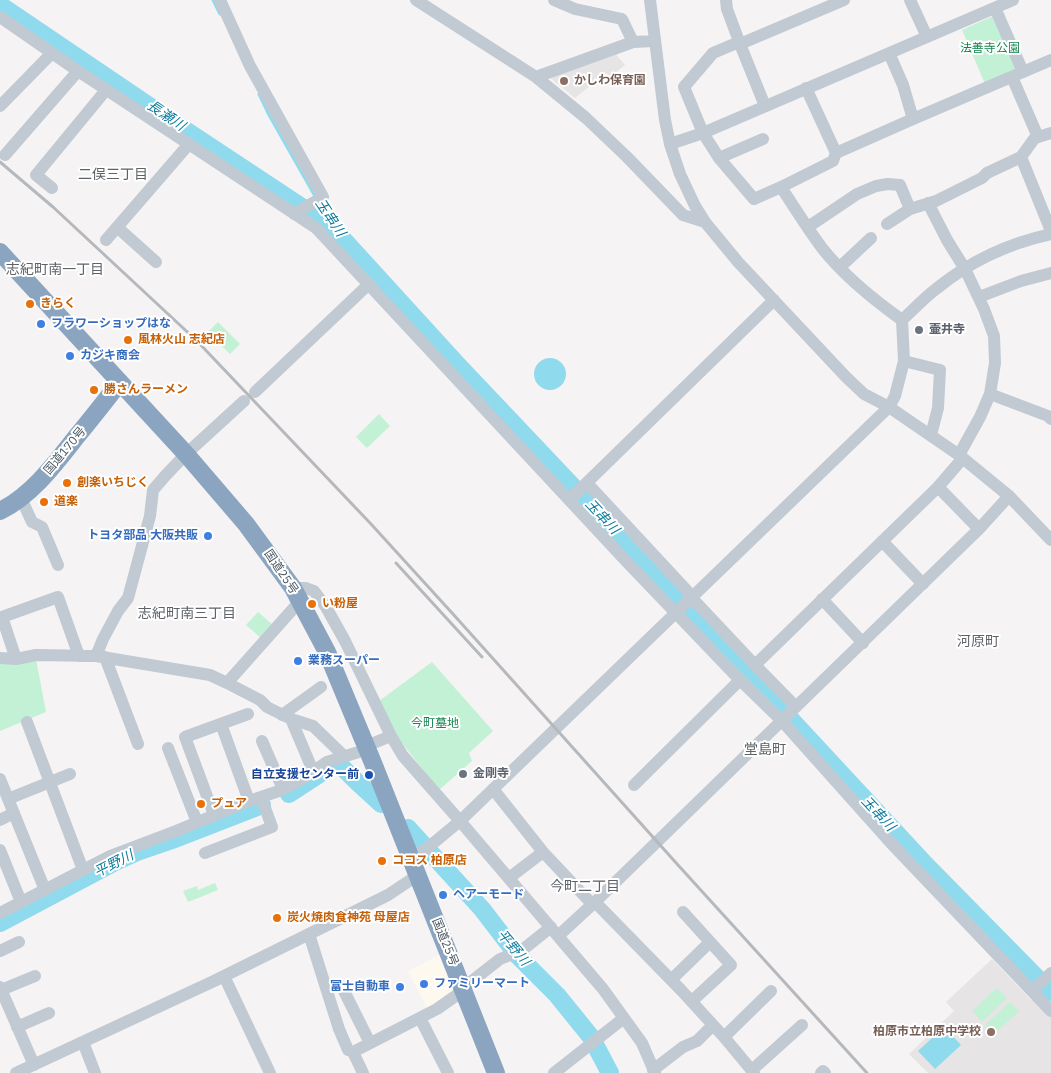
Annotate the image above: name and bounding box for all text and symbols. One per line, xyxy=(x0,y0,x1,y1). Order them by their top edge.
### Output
park label: 法善寺公園 xyxy=(960,42,1020,56)
place label: かしわ保育園 xyxy=(574,74,646,88)
marker: かしわ保育園 xyxy=(558,75,570,87)
water label: 長瀬川 xyxy=(144,97,188,135)
district label: 二俣三丁目 xyxy=(78,167,148,183)
water label: 玉串川 xyxy=(311,196,349,240)
district label: 志紀町南一丁目 xyxy=(6,262,104,278)
place label: きらく xyxy=(40,297,76,311)
marker: きらく xyxy=(24,298,36,310)
place label: フラワーショップはな xyxy=(51,317,171,331)
marker: フラワーショップはな xyxy=(35,318,47,330)
place label: 壷井寺 xyxy=(929,323,965,337)
marker: 壷井寺 xyxy=(913,324,925,336)
place label: 風林火山 志紀店 xyxy=(138,333,225,347)
marker: 風林火山 志紀店 xyxy=(122,334,134,346)
place label: カジキ商会 xyxy=(80,349,140,363)
marker: カジキ商会 xyxy=(64,350,76,362)
place label: 勝さんラーメン xyxy=(104,383,188,397)
marker: 勝さんラーメン xyxy=(88,384,100,396)
street label: 国道170号 xyxy=(41,424,89,478)
place label: 創楽いちじく xyxy=(77,476,149,490)
marker: 創楽いちじく xyxy=(61,477,73,489)
place label: 道楽 xyxy=(54,495,78,509)
marker: 道楽 xyxy=(38,496,50,508)
water label: 玉串川 xyxy=(582,496,622,538)
place label: トヨタ部品 大阪共販 xyxy=(87,529,198,543)
marker: トヨタ部品 大阪共販 xyxy=(202,530,214,542)
street label: 国道25号 xyxy=(261,547,301,597)
place label: い粉屋 xyxy=(322,597,358,611)
marker: い粉屋 xyxy=(306,598,318,610)
district label: 志紀町南三丁目 xyxy=(138,606,236,622)
district label: 河原町 xyxy=(957,634,999,650)
place label: 業務スーパー xyxy=(308,654,380,668)
marker: 業務スーパー xyxy=(292,655,304,667)
park label: 今町墓地 xyxy=(411,717,459,731)
district label: 堂島町 xyxy=(744,742,786,758)
place label: 金剛寺 xyxy=(473,767,509,781)
place label: 自立支援センター前 xyxy=(251,768,359,782)
marker: 金剛寺 xyxy=(457,768,469,780)
marker: 自立支援センター前 xyxy=(363,769,375,781)
water label: 玉串川 xyxy=(858,793,898,835)
place label: プュア xyxy=(211,797,247,811)
marker: プュア xyxy=(195,798,207,810)
water label: 平野川 xyxy=(91,847,137,881)
place label: ココス 柏原店 xyxy=(392,854,467,868)
marker: ココス 柏原店 xyxy=(376,855,388,867)
district label: 今町二丁目 xyxy=(550,879,620,895)
place label: ヘアーモード xyxy=(453,888,524,902)
marker: ヘアーモード xyxy=(437,889,449,901)
place label: 炭火焼肉食神苑 母屋店 xyxy=(287,911,410,925)
marker: 炭火焼肉食神苑 母屋店 xyxy=(271,912,283,924)
street label: 国道25号 xyxy=(429,916,461,968)
water label: 平野川 xyxy=(493,927,533,969)
place label: ファミリーマート xyxy=(434,977,530,991)
marker: ファミリーマート xyxy=(418,978,430,990)
place label: 富士自動車 xyxy=(330,980,390,994)
marker: 富士自動車 xyxy=(394,981,406,993)
place label: 柏原市立柏原中学校 xyxy=(873,1025,981,1039)
marker: 柏原市立柏原中学校 xyxy=(985,1026,997,1038)

